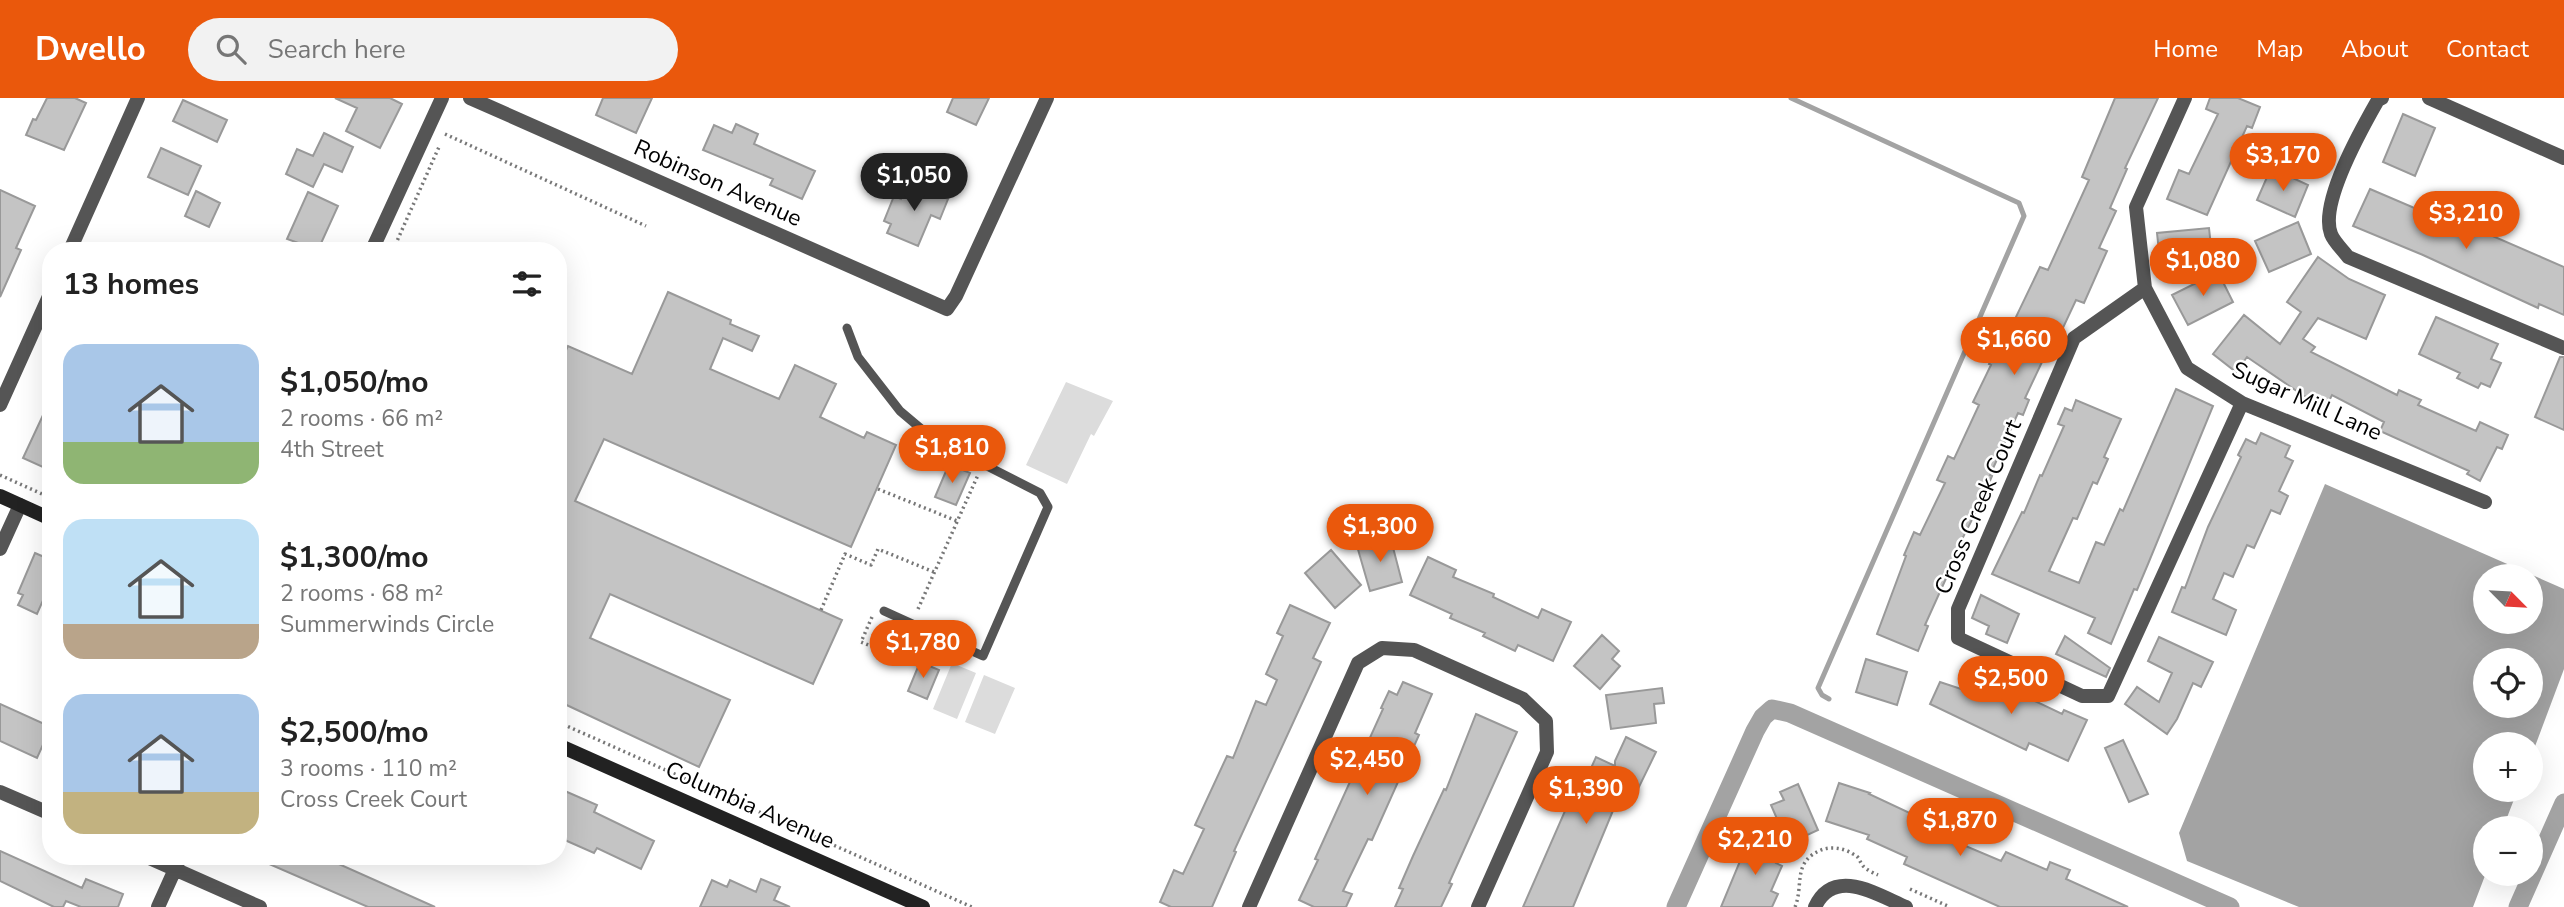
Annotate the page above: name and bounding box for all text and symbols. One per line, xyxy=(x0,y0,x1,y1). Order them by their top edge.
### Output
search box xyxy=(188,18,678,81)
text: Dwello xyxy=(35,27,146,72)
icon: search xyxy=(212,30,250,68)
text: Search here xyxy=(268,32,406,67)
text: Home xyxy=(2153,33,2218,65)
text: Map xyxy=(2256,33,2303,65)
text: About xyxy=(2341,33,2408,65)
text: Contact xyxy=(2446,33,2529,65)
street label: Robinson Avenue xyxy=(629,132,807,234)
pin: $3,170 xyxy=(2226,134,2340,193)
text: $3,170 xyxy=(2246,140,2320,171)
pin: $1,050 xyxy=(857,153,971,213)
text: $1,050 xyxy=(877,160,951,191)
pin: $3,210 xyxy=(2409,192,2523,251)
text: $3,210 xyxy=(2429,198,2503,229)
pin: $1,080 xyxy=(2146,238,2260,298)
text: $1,080 xyxy=(2166,245,2240,276)
text: 13 homes xyxy=(63,264,199,305)
icon: filters xyxy=(508,265,546,303)
pin: $1,660 xyxy=(1957,317,2071,377)
text: $1,660 xyxy=(1977,324,2051,355)
street label: Sugar Mill Lane xyxy=(2227,354,2387,448)
text: $1,050/mo xyxy=(280,362,429,403)
icon: home xyxy=(119,372,203,456)
text: 2 rooms · 66 m² xyxy=(280,403,443,434)
street label: Cross Creek Court xyxy=(1927,414,2029,599)
pin: $1,810 xyxy=(895,426,1009,485)
text: $1,810 xyxy=(915,432,989,463)
text: 4th Street xyxy=(280,434,384,465)
pin: $1,300 xyxy=(1323,504,1437,564)
text: $1,300 xyxy=(1343,511,1417,542)
text: $1,300/mo xyxy=(280,537,429,578)
icon: home xyxy=(119,547,203,631)
north arrow xyxy=(2473,564,2543,634)
map controls xyxy=(2473,564,2543,886)
text: 2 rooms · 68 m² xyxy=(280,578,443,609)
text: Summerwinds Circle xyxy=(280,609,494,640)
pin: $1,780 xyxy=(866,620,980,680)
text: $1,780 xyxy=(886,627,960,658)
button: locate xyxy=(2473,648,2543,718)
pin: $2,500 xyxy=(1954,656,2068,716)
text: $2,500 xyxy=(1974,663,2048,694)
text: $2,500/mo xyxy=(280,712,429,753)
icon: home xyxy=(119,722,203,806)
button: + xyxy=(2473,732,2543,802)
pin: $2,450 xyxy=(1310,738,1424,797)
text: $2,450 xyxy=(1330,744,1404,775)
text: 3 rooms · 110 m² xyxy=(280,753,457,784)
street label: Columbia Avenue xyxy=(661,754,839,856)
pin: $1,390 xyxy=(1529,766,1643,826)
text: $1,390 xyxy=(1549,773,1623,804)
text: Cross Creek Court xyxy=(280,784,467,815)
pin: $1,870 xyxy=(1903,798,2017,858)
text: $1,870 xyxy=(1923,805,1997,836)
button: − xyxy=(2473,816,2543,886)
pin: $2,210 xyxy=(1698,818,1812,877)
text: $2,210 xyxy=(1718,824,1792,855)

